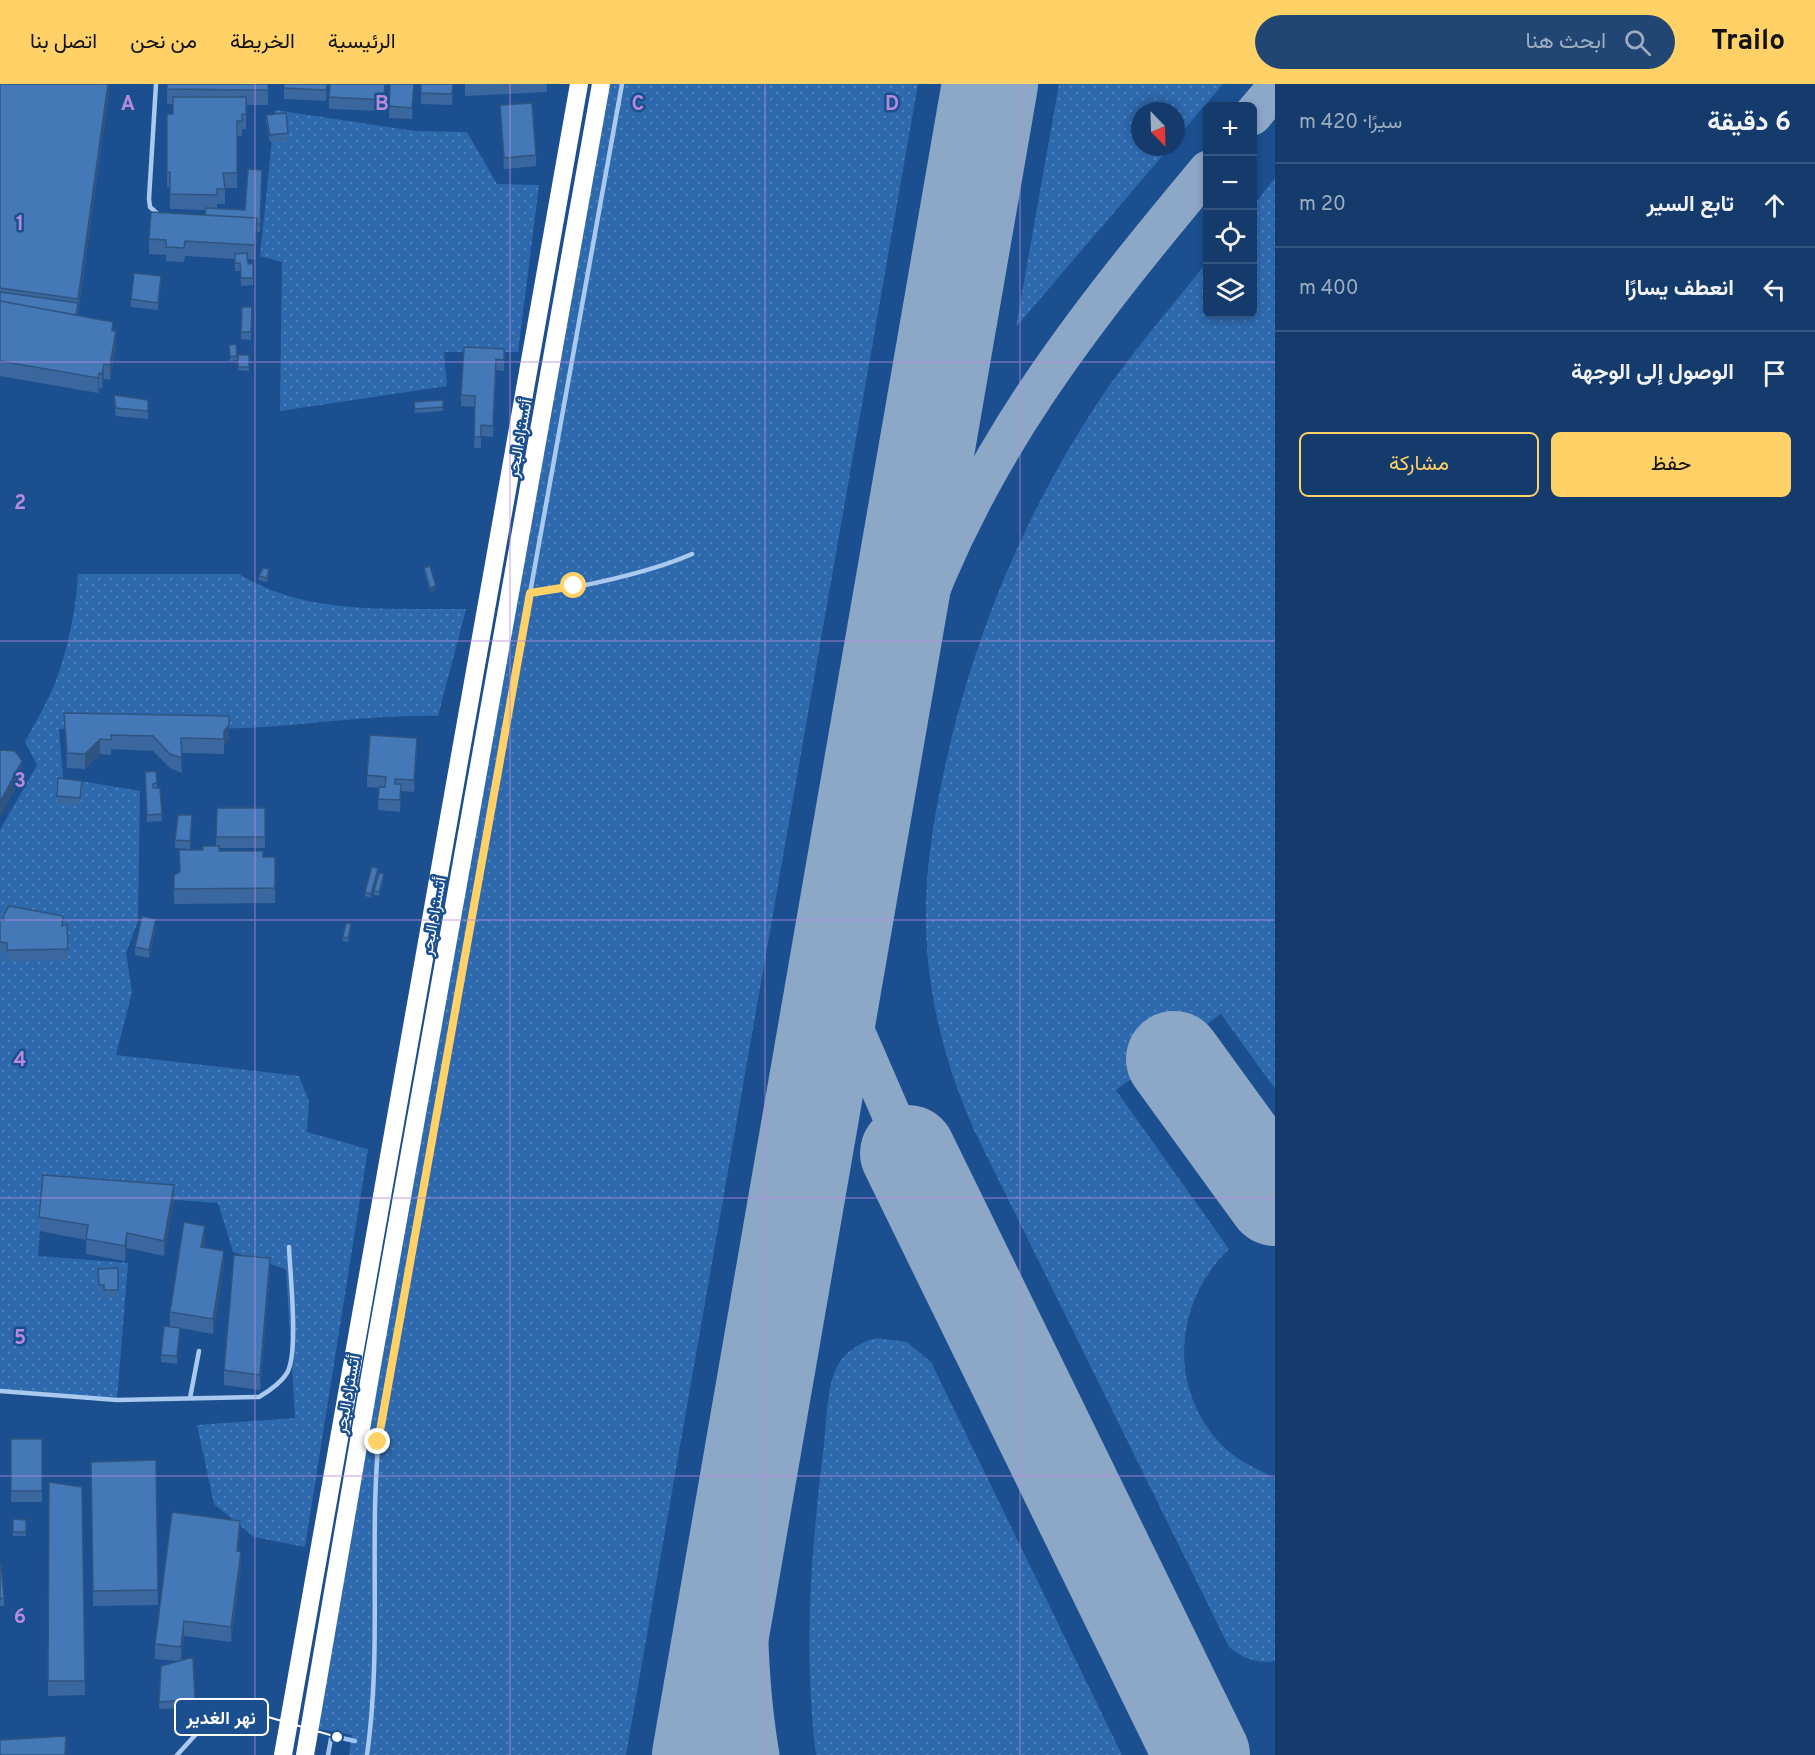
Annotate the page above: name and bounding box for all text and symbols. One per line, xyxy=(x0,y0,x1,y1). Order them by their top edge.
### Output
search box xyxy=(1255,15,1675,69)
text: Trailo xyxy=(1711,24,1785,60)
icon: search xyxy=(1621,26,1654,59)
text: اتصل بنا xyxy=(30,29,97,56)
text: من نحن xyxy=(130,29,197,56)
text: الخريطة xyxy=(230,29,295,56)
text: الرئيسية xyxy=(328,29,396,56)
text: ابحث هنا xyxy=(1525,29,1606,56)
text: A xyxy=(121,92,135,118)
text: B xyxy=(375,92,389,118)
text: C xyxy=(632,92,644,118)
text: D xyxy=(885,92,899,118)
north arrow xyxy=(1131,102,1185,156)
map controls xyxy=(1203,102,1257,318)
button: + xyxy=(1203,102,1257,156)
text: 6 دقيقة xyxy=(1707,107,1791,140)
text: سيرًا · 420 m xyxy=(1299,110,1402,136)
button: − xyxy=(1203,156,1257,210)
icon: ahead xyxy=(1758,189,1791,222)
text: 20 m xyxy=(1299,192,1346,218)
text: تابع السير xyxy=(1646,192,1734,219)
button: locate xyxy=(1203,210,1257,264)
text: 1 xyxy=(16,212,24,238)
button: layers xyxy=(1203,264,1257,318)
icon: left xyxy=(1758,273,1791,306)
text: 400 m xyxy=(1299,276,1359,302)
text: انعطف يسارًا xyxy=(1624,276,1734,303)
icon: arrive xyxy=(1758,357,1791,390)
text: الوصول إلى الوجهة xyxy=(1571,360,1734,387)
street label: أتستراد البحر xyxy=(504,397,538,480)
button: مشاركة xyxy=(1299,432,1539,497)
button: حفظ xyxy=(1551,432,1791,497)
text: 2 xyxy=(14,491,26,517)
route start xyxy=(560,572,586,598)
text: 3 xyxy=(14,769,26,795)
street label: أتستراد البحر xyxy=(418,875,452,958)
text: 4 xyxy=(14,1048,26,1074)
text: 5 xyxy=(14,1326,26,1352)
street label: أتستراد البحر xyxy=(332,1353,366,1436)
route end xyxy=(364,1428,390,1454)
text: 6 xyxy=(14,1605,26,1631)
callout: نهر الغدير xyxy=(175,1699,268,1735)
text: نهر الغدير xyxy=(185,1708,256,1731)

